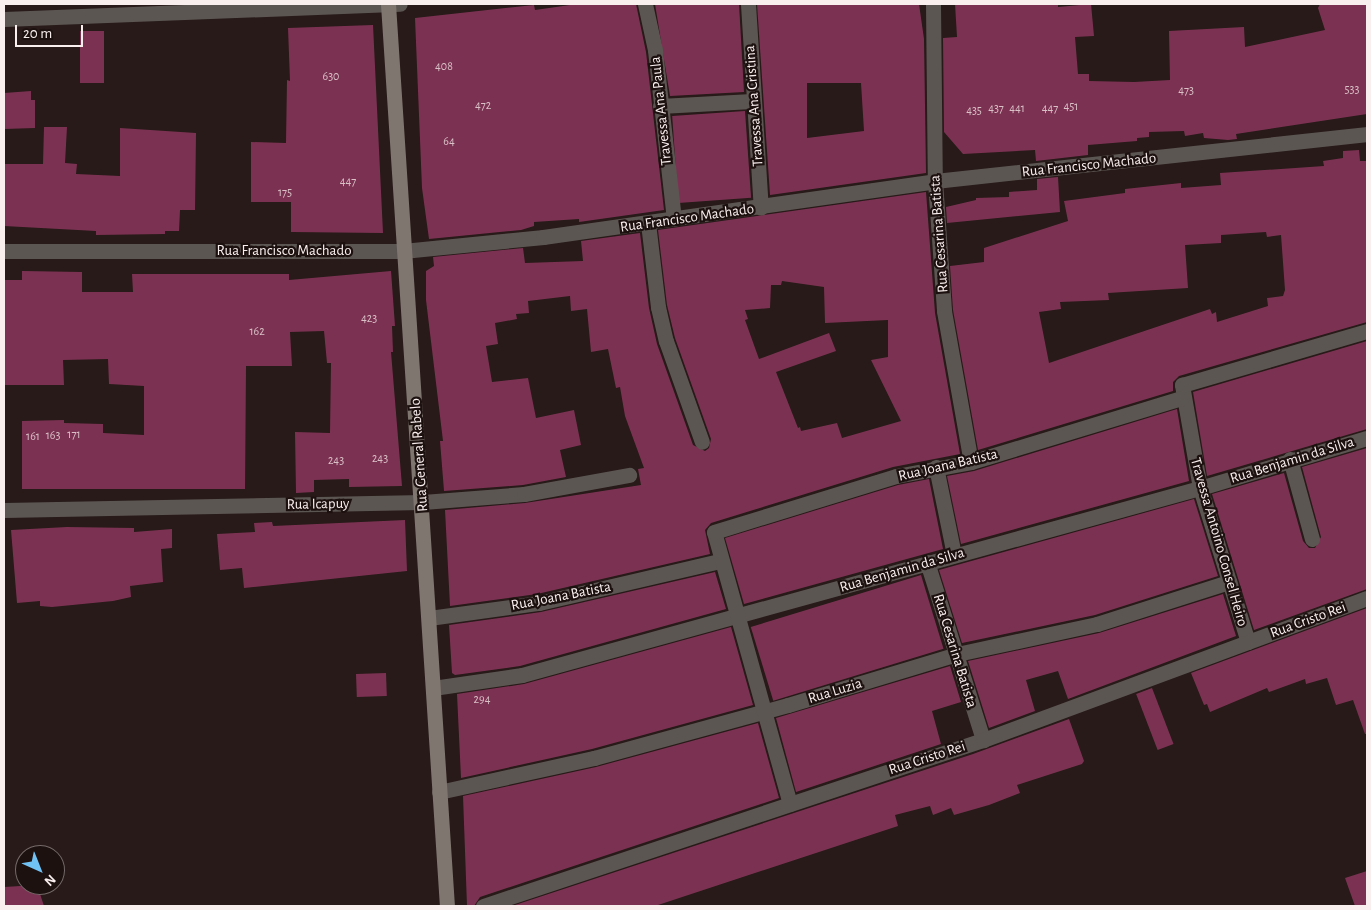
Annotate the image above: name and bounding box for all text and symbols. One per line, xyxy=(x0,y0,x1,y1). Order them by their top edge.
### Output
scale bar xyxy=(18,15,85,47)
text: 20 m xyxy=(23,26,52,41)
street label: Travessa Ana Cristina xyxy=(741,45,767,167)
street label: Travessa Ana Paula xyxy=(646,56,676,166)
house number: 408 xyxy=(435,60,453,74)
house number: 630 xyxy=(323,70,339,84)
house number: 533 xyxy=(1345,83,1359,97)
house number: 473 xyxy=(1178,84,1194,98)
house number: 472 xyxy=(475,99,491,113)
house number: 451 xyxy=(1064,100,1078,114)
house number: 437 xyxy=(988,102,1004,116)
house number: 441 xyxy=(1009,102,1025,116)
house number: 447 xyxy=(1042,102,1058,116)
house number: 435 xyxy=(966,104,982,118)
house number: 64 xyxy=(443,135,455,149)
street label: Rua Francisco Machado xyxy=(1021,149,1157,181)
street label: Rua Cesarina Batista xyxy=(926,174,952,294)
house number: 447 xyxy=(340,175,356,189)
house number: 175 xyxy=(278,186,292,200)
street label: Rua Francisco Machado xyxy=(619,200,755,236)
street label: Rua Francisco Machado xyxy=(216,242,352,260)
house number: 423 xyxy=(361,312,377,326)
house number: 162 xyxy=(249,325,265,339)
street label: Rua General Rabelo xyxy=(406,398,432,512)
house number: 171 xyxy=(67,428,81,442)
house number: 163 xyxy=(46,429,60,443)
house number: 161 xyxy=(26,430,40,444)
street label: Rua Benjamin da Silva xyxy=(1228,433,1356,487)
street label: Rua Joana Batista xyxy=(897,445,999,485)
house number: 243 xyxy=(372,452,388,466)
house number: 243 xyxy=(328,454,344,468)
street label: Travessa Antoino Consel Heiro xyxy=(1186,456,1252,628)
street label: Rua Icapuy xyxy=(286,494,350,514)
street label: Rua Benjamin da Silva xyxy=(838,544,966,596)
street label: Rua Joana Batista xyxy=(510,577,612,615)
street label: Rua Cesarina Batista xyxy=(929,592,981,710)
street label: Rua Cristo Rei xyxy=(1268,598,1348,642)
street label: Rua Luzia xyxy=(806,674,864,708)
house number: 294 xyxy=(474,693,490,707)
street label: Rua Cristo Rei xyxy=(886,737,968,779)
north arrow xyxy=(15,845,65,895)
text: N xyxy=(41,872,58,888)

